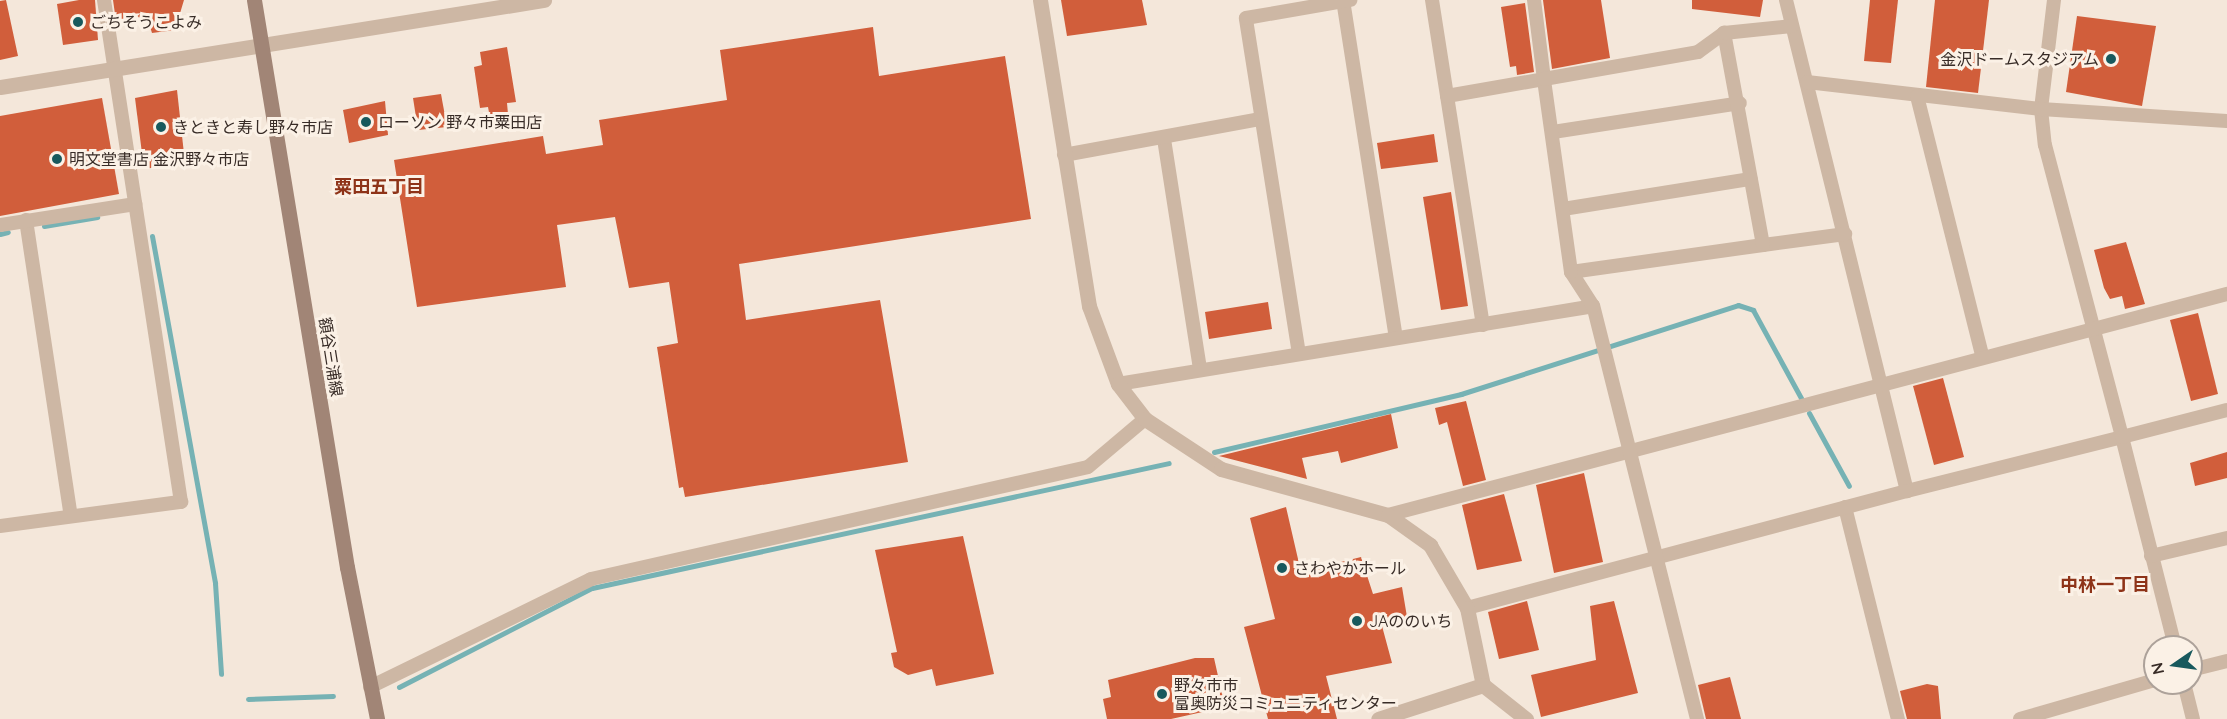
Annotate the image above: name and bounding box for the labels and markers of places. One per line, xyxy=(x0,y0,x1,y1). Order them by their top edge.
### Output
place label: ごちそうこよみ xyxy=(90,12,202,32)
marker: ごちそうこよみ xyxy=(71,15,85,29)
place label: 金沢ドームスタジアム xyxy=(1939,49,2099,69)
marker: 金沢ドームスタジアム xyxy=(2104,52,2118,66)
place label: ローソン 野々市粟田店 xyxy=(378,112,542,132)
marker: ローソン 野々市粟田店 xyxy=(359,115,373,129)
place label: きときと寿し野々市店 xyxy=(173,117,333,137)
marker: きときと寿し野々市店 xyxy=(154,120,168,134)
place label: 明文堂書店 金沢野々市店 xyxy=(69,149,249,169)
marker: 明文堂書店 金沢野々市店 xyxy=(50,152,64,166)
place label: さわやかホール xyxy=(1294,558,1406,578)
marker: さわやかホール xyxy=(1275,561,1289,575)
place label: JAののいち xyxy=(1369,611,1452,631)
marker: JAののいち xyxy=(1350,614,1364,628)
place label: 野々市市 富奥防災コミュニティセンター xyxy=(1174,675,1398,713)
marker: 野々市市 富奥防災コミュニティセンター xyxy=(1155,687,1169,701)

